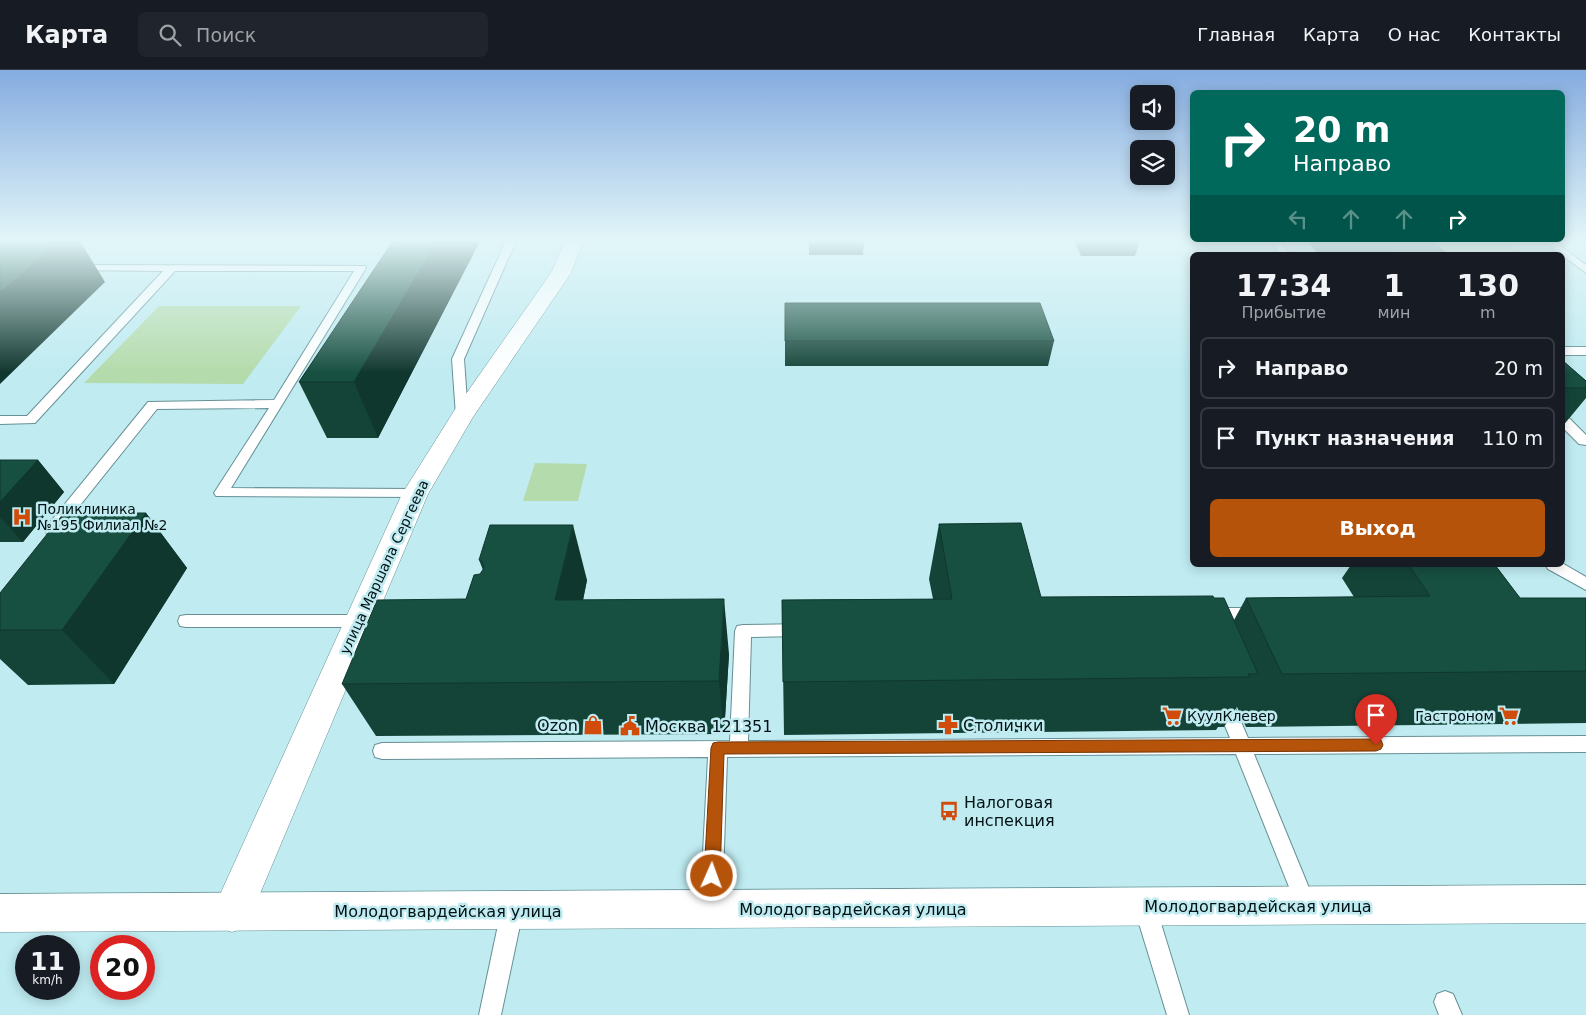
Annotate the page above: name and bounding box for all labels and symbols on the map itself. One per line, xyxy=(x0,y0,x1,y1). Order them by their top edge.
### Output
street label: улица Маршала Сергеева xyxy=(336,477,432,657)
place label: Поликлиника №195 Филиал №2 xyxy=(37,501,167,533)
hospital icon: Поликлиника №195 Филиал №2 xyxy=(11,506,33,528)
pin xyxy=(1355,694,1397,745)
supermarket icon: КуулКлевер xyxy=(1161,705,1183,727)
supermarket icon: Гастроном xyxy=(1498,705,1520,727)
place label: КуулКлевер xyxy=(1187,708,1276,724)
place label: Гастроном xyxy=(1415,708,1494,724)
shop icon: Ozon xyxy=(582,714,604,736)
pharmacy icon: Столички xyxy=(937,714,959,736)
public building icon: Москва 121351 xyxy=(619,715,641,737)
place label: Ozon xyxy=(537,716,578,735)
place label: Столички xyxy=(963,716,1043,735)
place label: Москва 121351 xyxy=(645,717,772,736)
place label: Налоговая инспекция xyxy=(964,793,1055,830)
bus stop icon: Налоговая инспекция xyxy=(938,800,960,822)
position arrow xyxy=(685,849,737,901)
street label: Молодогвардейская улица xyxy=(1144,897,1372,916)
street label: Молодогвардейская улица xyxy=(739,900,967,919)
street label: Молодогвардейская улица xyxy=(334,902,562,921)
speed limit sign: 20 xyxy=(90,935,155,1000)

